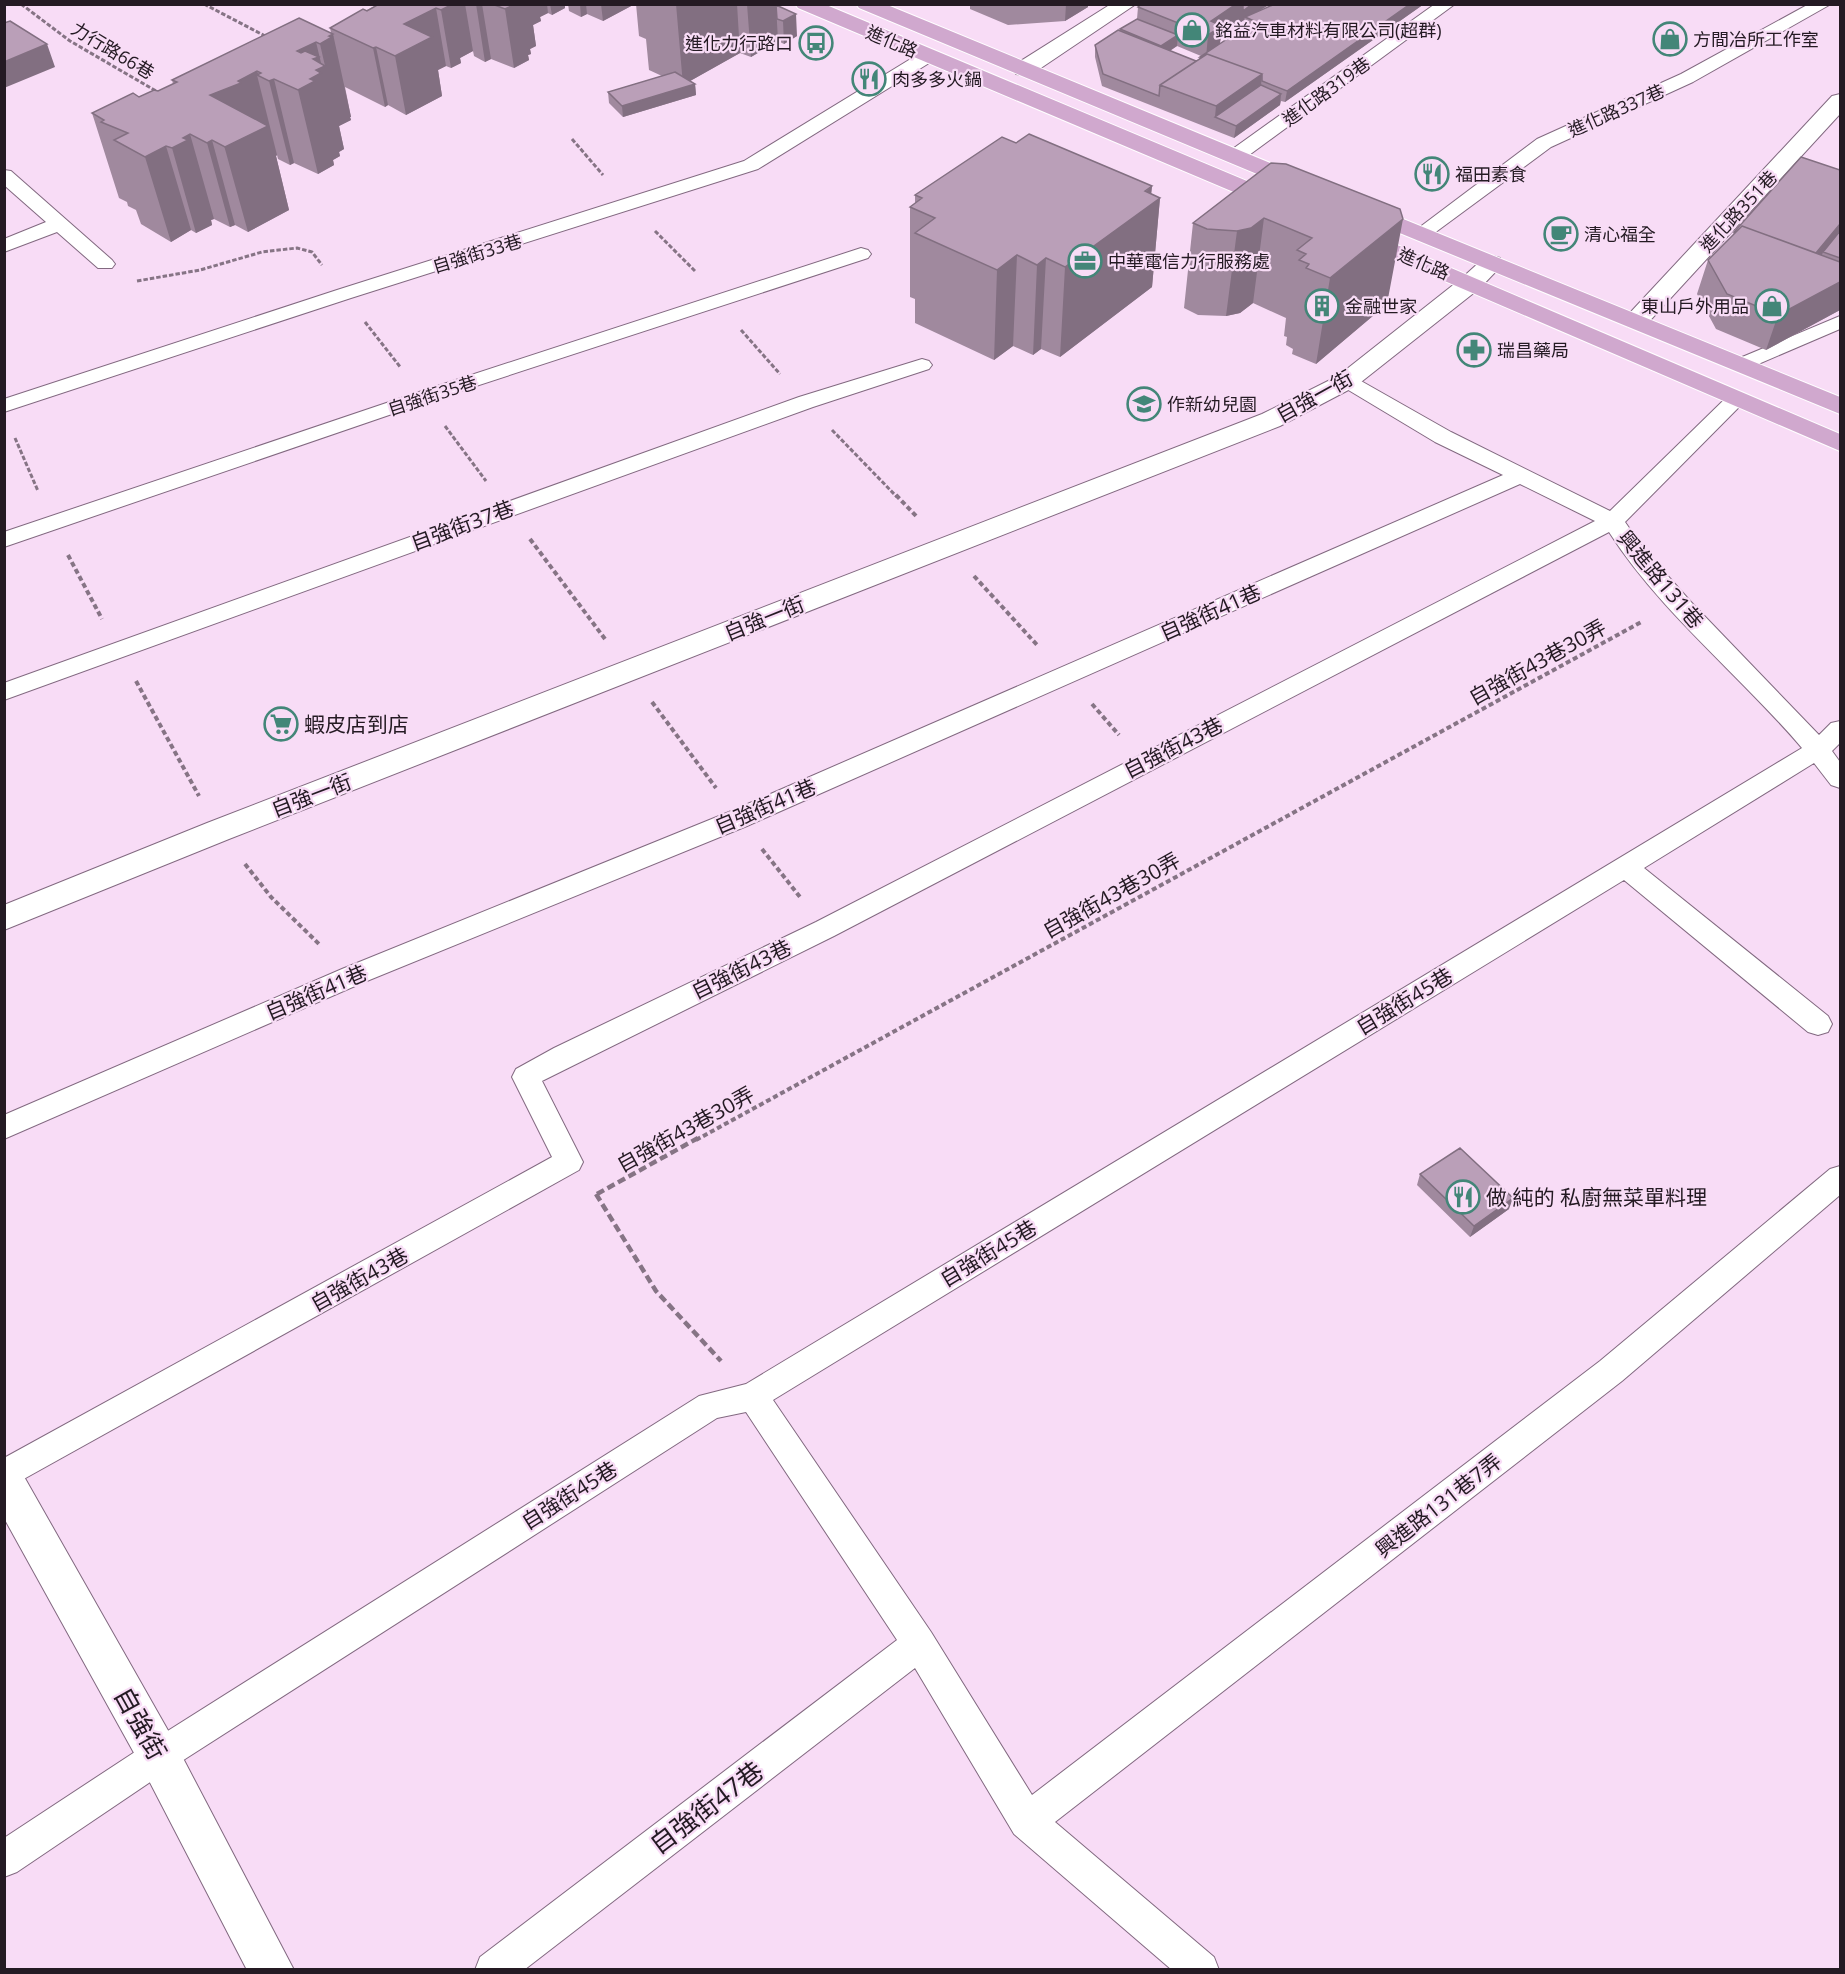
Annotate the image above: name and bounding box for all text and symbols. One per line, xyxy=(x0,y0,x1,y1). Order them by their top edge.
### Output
shop icon: 銘益汽車材料有限公司(超群) xyxy=(1174,12,1210,48)
street label: 力行路66巷 xyxy=(67,16,159,84)
place label: 銘益汽車材料有限公司(超群) xyxy=(1215,18,1442,42)
street label: 進化路 xyxy=(862,19,922,63)
shop icon: 方間冶所工作室 xyxy=(1652,21,1688,57)
bus stop icon: 進化力行路口 xyxy=(798,25,834,61)
place label: 方間冶所工作室 xyxy=(1693,27,1819,51)
place label: 進化力行路口 xyxy=(685,31,793,55)
street label: 進化路319巷 xyxy=(1277,51,1375,131)
restaurant icon: 肉多多火鍋 xyxy=(851,61,887,97)
place label: 肉多多火鍋 xyxy=(892,67,982,91)
street label: 進化路337巷 xyxy=(1564,78,1668,142)
restaurant icon: 福田素食 xyxy=(1414,156,1450,192)
place label: 福田素食 xyxy=(1455,162,1527,186)
street label: 進化路351巷 xyxy=(1694,165,1782,257)
cafe icon: 清心福全 xyxy=(1543,216,1579,252)
place label: 清心福全 xyxy=(1584,222,1656,246)
street label: 自強街33巷 xyxy=(429,228,525,278)
street label: 進化路 xyxy=(1394,241,1454,285)
office icon: 中華電信力行服務處 xyxy=(1067,243,1103,279)
place label: 中華電信力行服務處 xyxy=(1108,249,1270,273)
building icon: 金融世家 xyxy=(1304,288,1340,324)
shop icon: 東山戶外用品 xyxy=(1754,288,1790,324)
place label: 金融世家 xyxy=(1345,294,1417,318)
place label: 東山戶外用品 xyxy=(1641,294,1749,318)
pharmacy icon: 瑞昌藥局 xyxy=(1456,332,1492,368)
place label: 瑞昌藥局 xyxy=(1497,338,1569,362)
street label: 自強一街 xyxy=(1270,363,1358,429)
street label: 自強街35巷 xyxy=(384,369,480,421)
school or university icon: 作新幼兒園 xyxy=(1126,386,1162,422)
place label: 作新幼兒園 xyxy=(1167,392,1257,416)
street label: 自強街37巷 xyxy=(406,493,518,557)
street label: 興進路131巷 xyxy=(1612,524,1710,634)
street label: 自強街41巷 xyxy=(1155,577,1265,647)
street label: 自強一街 xyxy=(720,589,808,647)
street label: 自強街43巷30弄 xyxy=(1463,613,1611,711)
supermarket icon: 蝦皮店到店 xyxy=(263,706,299,742)
place label: 蝦皮店到店 xyxy=(304,710,409,738)
street label: 自強街43巷 xyxy=(1119,710,1227,784)
street label: 自強一街 xyxy=(267,767,355,823)
street label: 自強街41巷 xyxy=(710,772,820,840)
street label: 自強街43巷30弄 xyxy=(1037,846,1185,944)
street label: 自強街43巷 xyxy=(686,933,796,1005)
street label: 自強街41巷 xyxy=(261,958,371,1026)
street label: 自強街45巷 xyxy=(1350,961,1458,1041)
street label: 自強街43巷30弄 xyxy=(611,1080,759,1178)
restaurant icon: 做 純的 私廚無菜單料理 xyxy=(1445,1179,1481,1215)
place label: 做 純的 私廚無菜單料理 xyxy=(1486,1183,1707,1211)
street label: 自強街45巷 xyxy=(934,1213,1042,1293)
street label: 自強街43巷 xyxy=(305,1241,413,1317)
street label: 興進路131巷7弄 xyxy=(1369,1447,1507,1563)
street label: 自強街45巷 xyxy=(516,1455,622,1535)
street label: 自強街 xyxy=(106,1680,176,1766)
street label: 自強街47巷 xyxy=(642,1752,770,1862)

